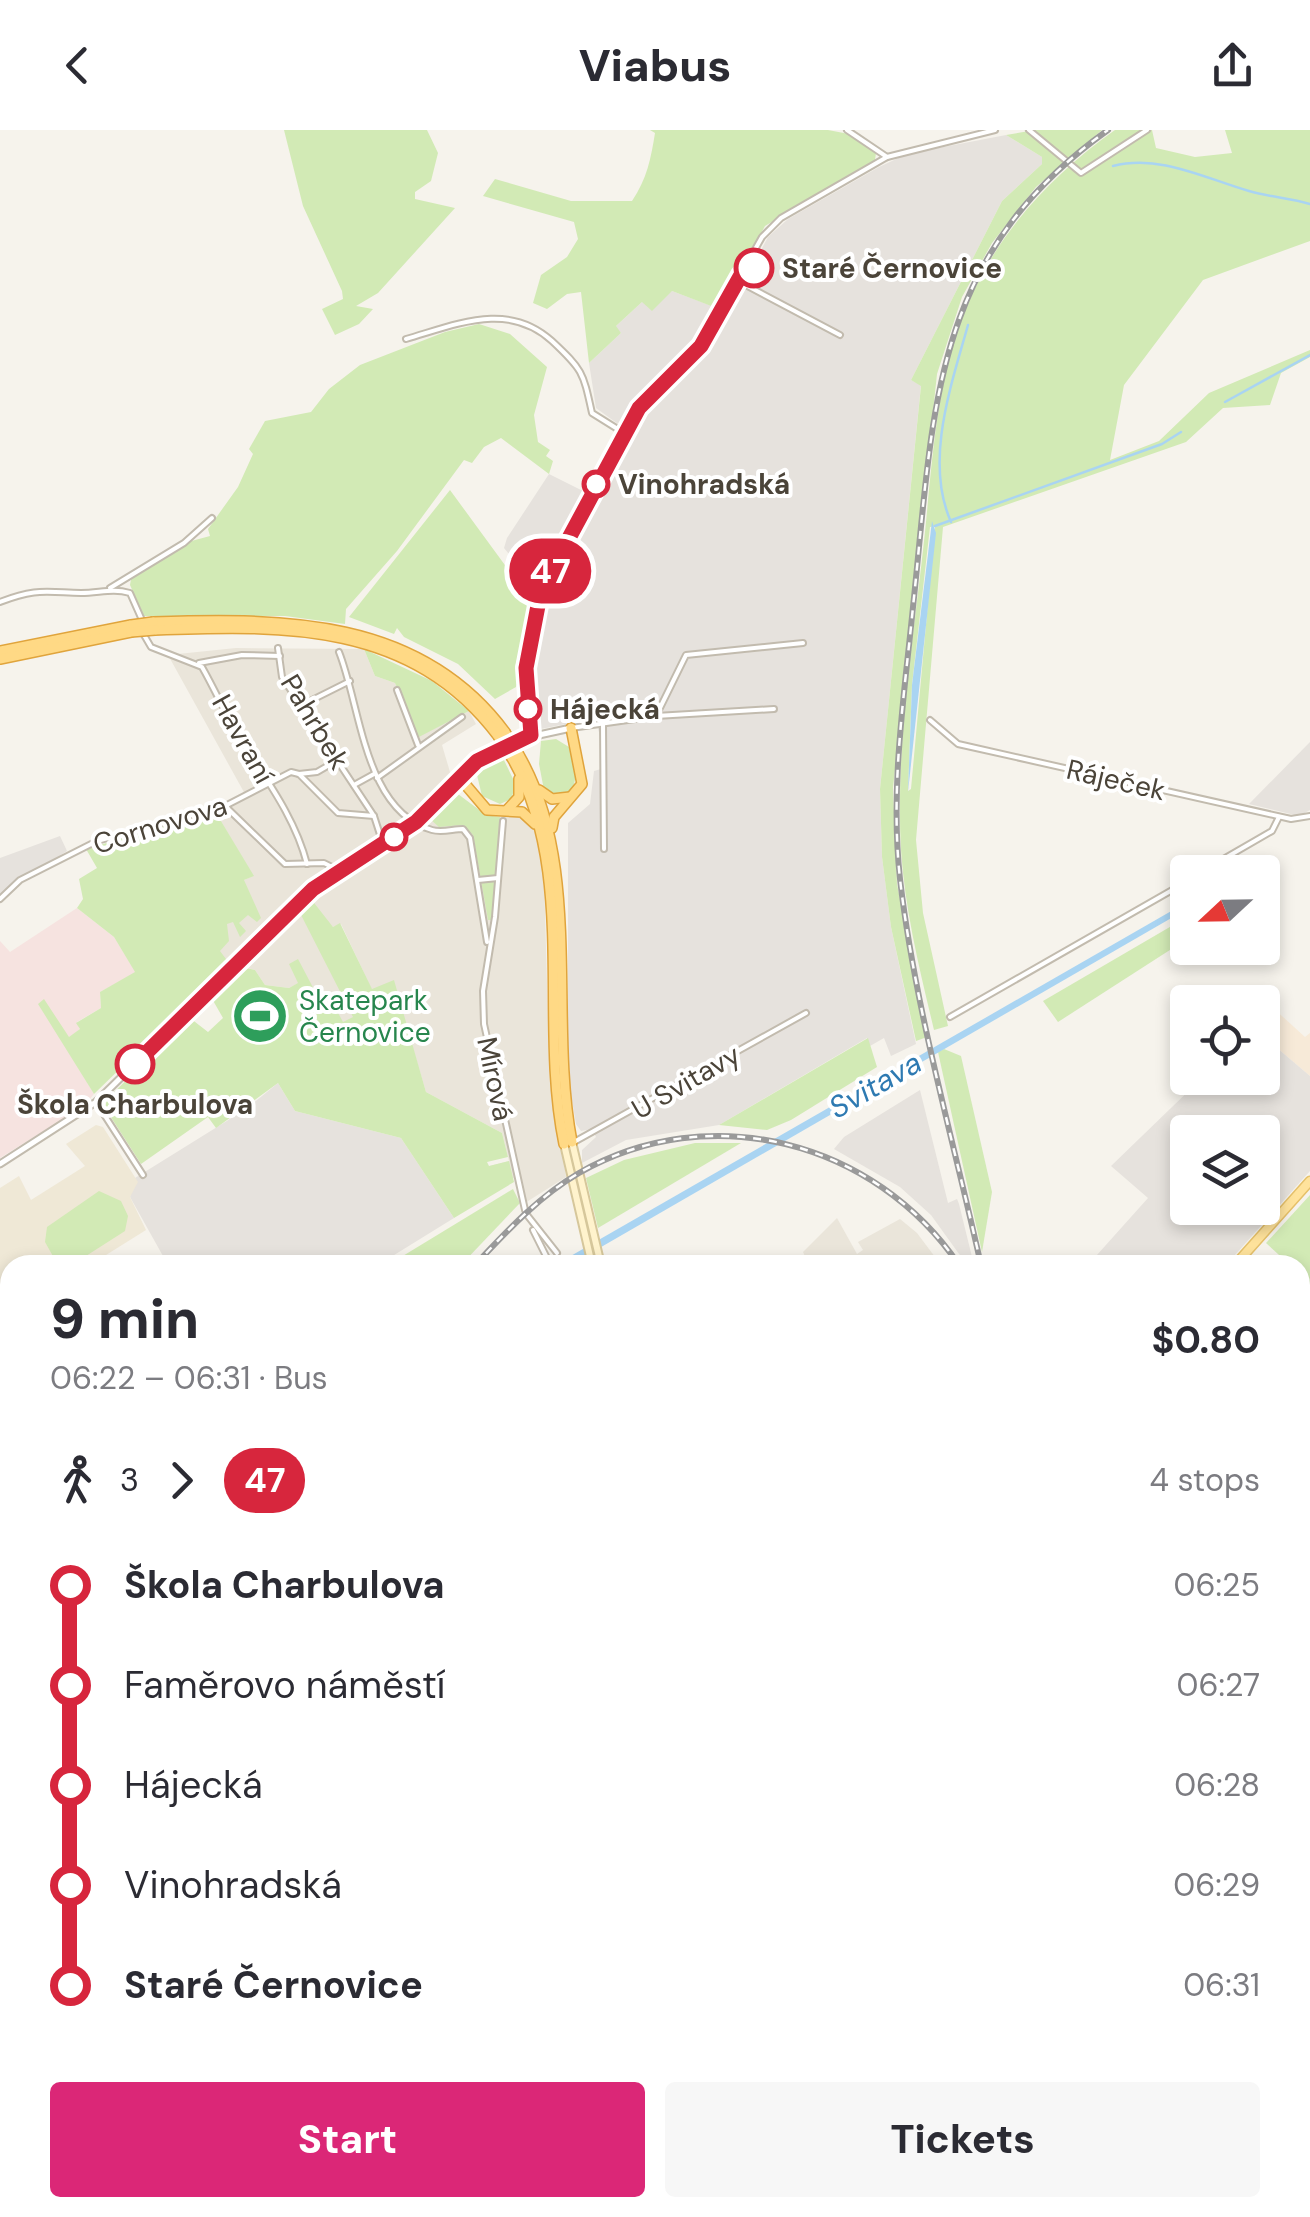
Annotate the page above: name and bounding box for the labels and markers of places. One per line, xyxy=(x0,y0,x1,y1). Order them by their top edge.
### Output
marker: Staré Černovice xyxy=(735,249,773,287)
place label: Staré Černovice xyxy=(782,250,1002,287)
place label: Vinohradská xyxy=(618,466,790,503)
marker: Vinohradská xyxy=(583,471,609,497)
place label: Hájecká xyxy=(550,691,660,728)
marker: Hájecká xyxy=(515,696,541,722)
unlabelled marker xyxy=(381,824,407,850)
place label: Skatepark Černovice xyxy=(299,982,431,1051)
sports icon: Skatepark Černovice xyxy=(230,986,290,1046)
marker: Škola Charbulova xyxy=(116,1045,154,1083)
place label: Škola Charbulova xyxy=(17,1086,253,1123)

